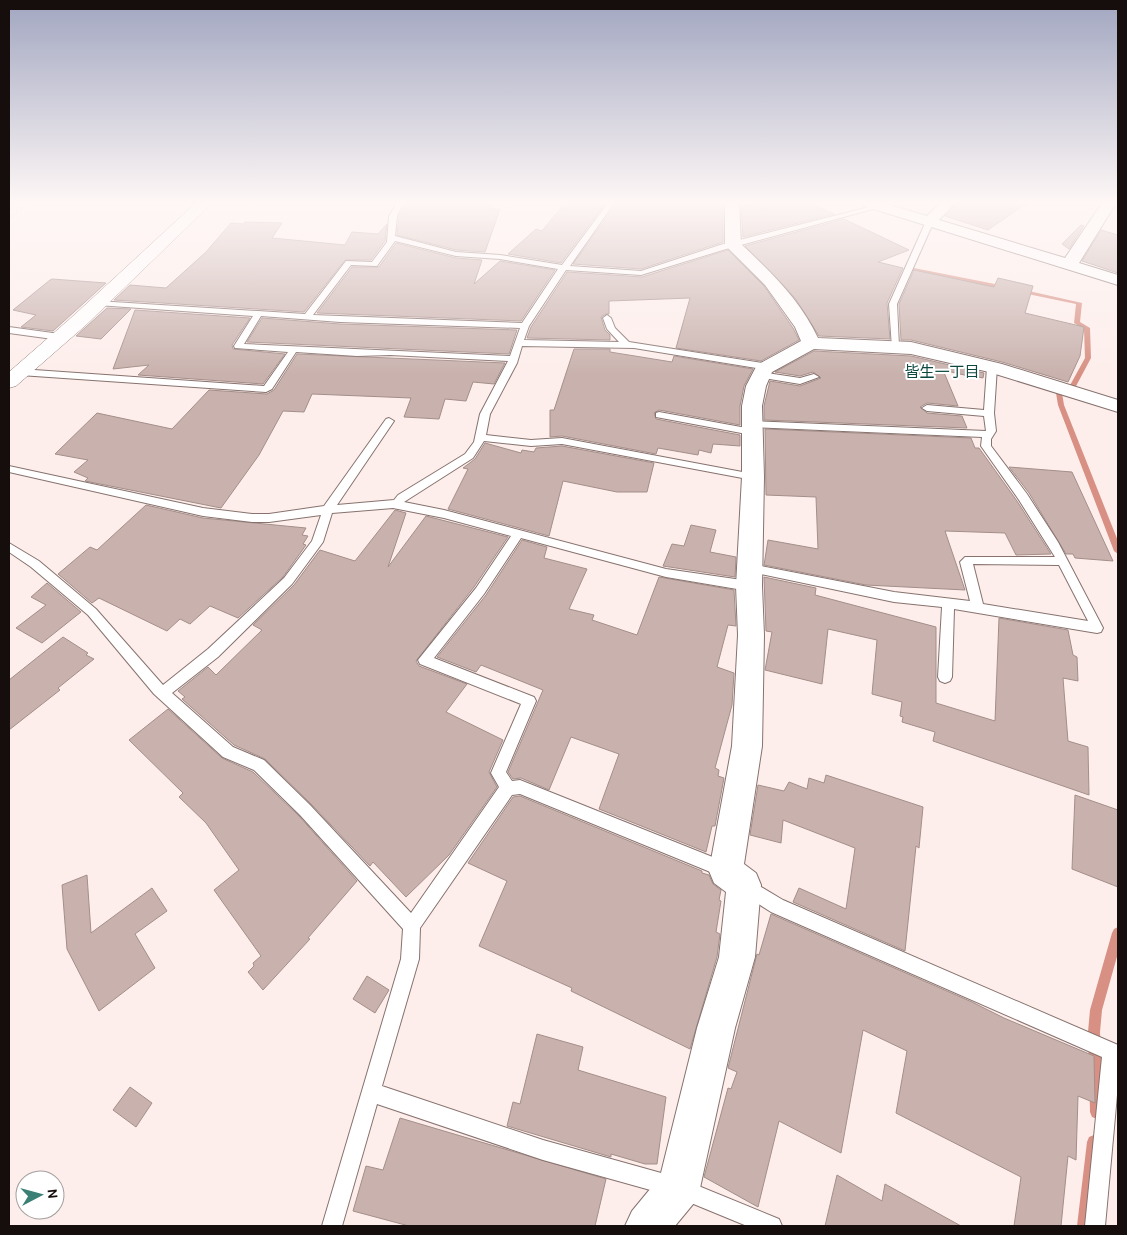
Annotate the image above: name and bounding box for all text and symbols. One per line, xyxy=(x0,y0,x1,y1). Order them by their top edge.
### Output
district label: 皆生一丁目 xyxy=(904,363,980,381)
north arrow xyxy=(15,1170,65,1220)
text: N xyxy=(43,1188,61,1200)

